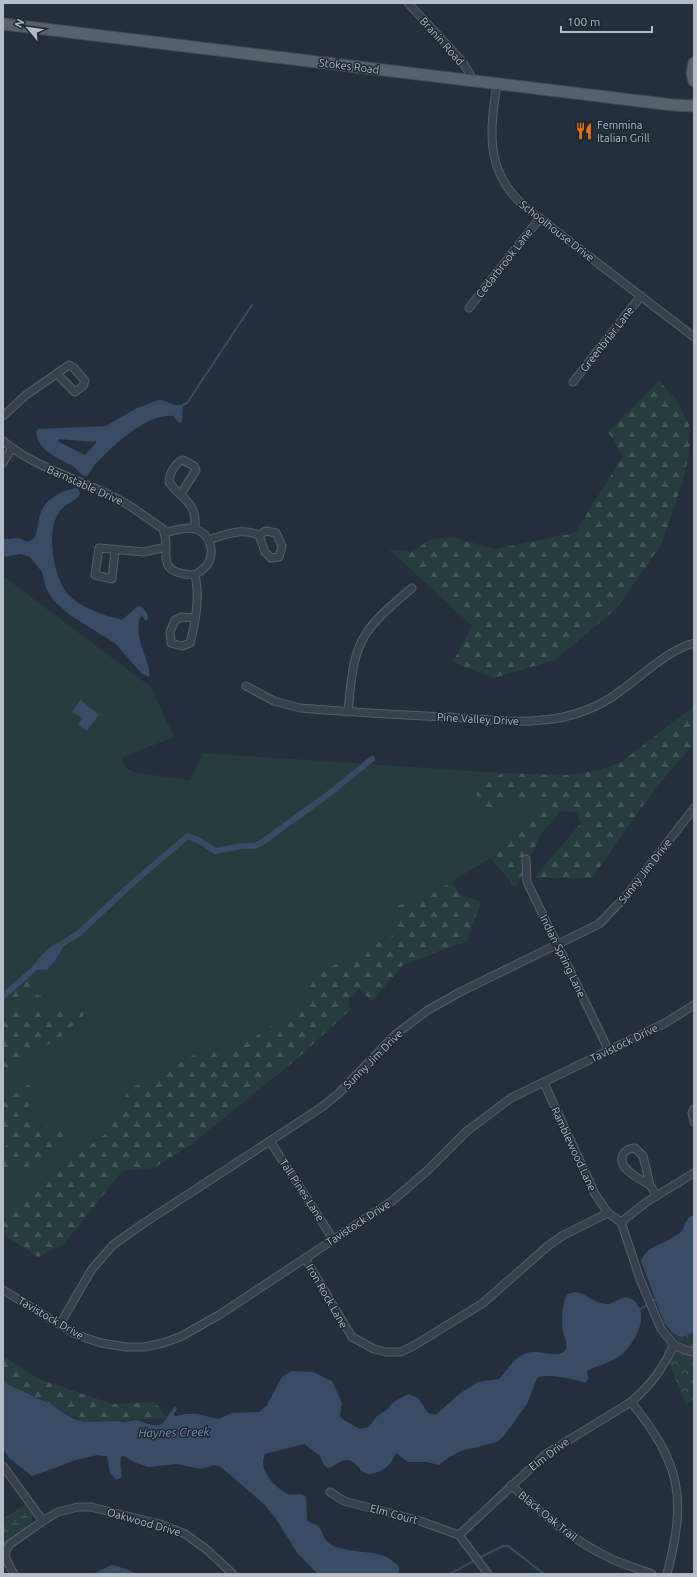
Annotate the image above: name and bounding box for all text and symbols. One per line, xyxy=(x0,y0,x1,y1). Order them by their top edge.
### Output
north arrow xyxy=(8,8,48,48)
scale bar xyxy=(561,8,652,34)
street label: Branin Road xyxy=(417,15,467,67)
text: 100 m xyxy=(567,15,600,28)
text: N xyxy=(12,17,26,30)
street label: Stokes Road xyxy=(318,56,380,76)
place label: Femmina Italian Grill xyxy=(597,119,650,144)
restaurant icon: Femmina Italian Grill xyxy=(574,121,594,141)
street label: Schoolhouse Drive xyxy=(517,198,597,264)
street label: Cedarbrook Lane xyxy=(473,226,535,300)
street label: Greenbriar Lane xyxy=(578,304,636,374)
street label: Barnstable Drive xyxy=(45,463,125,507)
street label: Pine Valley Drive xyxy=(437,711,519,727)
street label: Sunny Jim Drive xyxy=(616,836,674,906)
street label: Indian Spring Lane xyxy=(538,913,588,999)
street label: Tavistock Drive xyxy=(588,1021,660,1065)
street label: Sunny Jim Drive xyxy=(341,1027,405,1091)
street label: Ramblewood Lane xyxy=(549,1105,599,1193)
street label: Tall Pines Lane xyxy=(277,1156,327,1224)
street label: Tavistock Drive xyxy=(324,1198,392,1248)
street label: Iron Rock Lane xyxy=(304,1262,350,1330)
street label: Tavistock Drive xyxy=(16,1294,86,1342)
water label: Haynes Creek xyxy=(138,1425,210,1439)
street label: Elm Drive xyxy=(527,1435,571,1473)
street label: Black Oak Trail xyxy=(516,1489,580,1543)
street label: Elm Court xyxy=(369,1502,420,1526)
street label: Oakwood Drive xyxy=(106,1506,182,1538)

